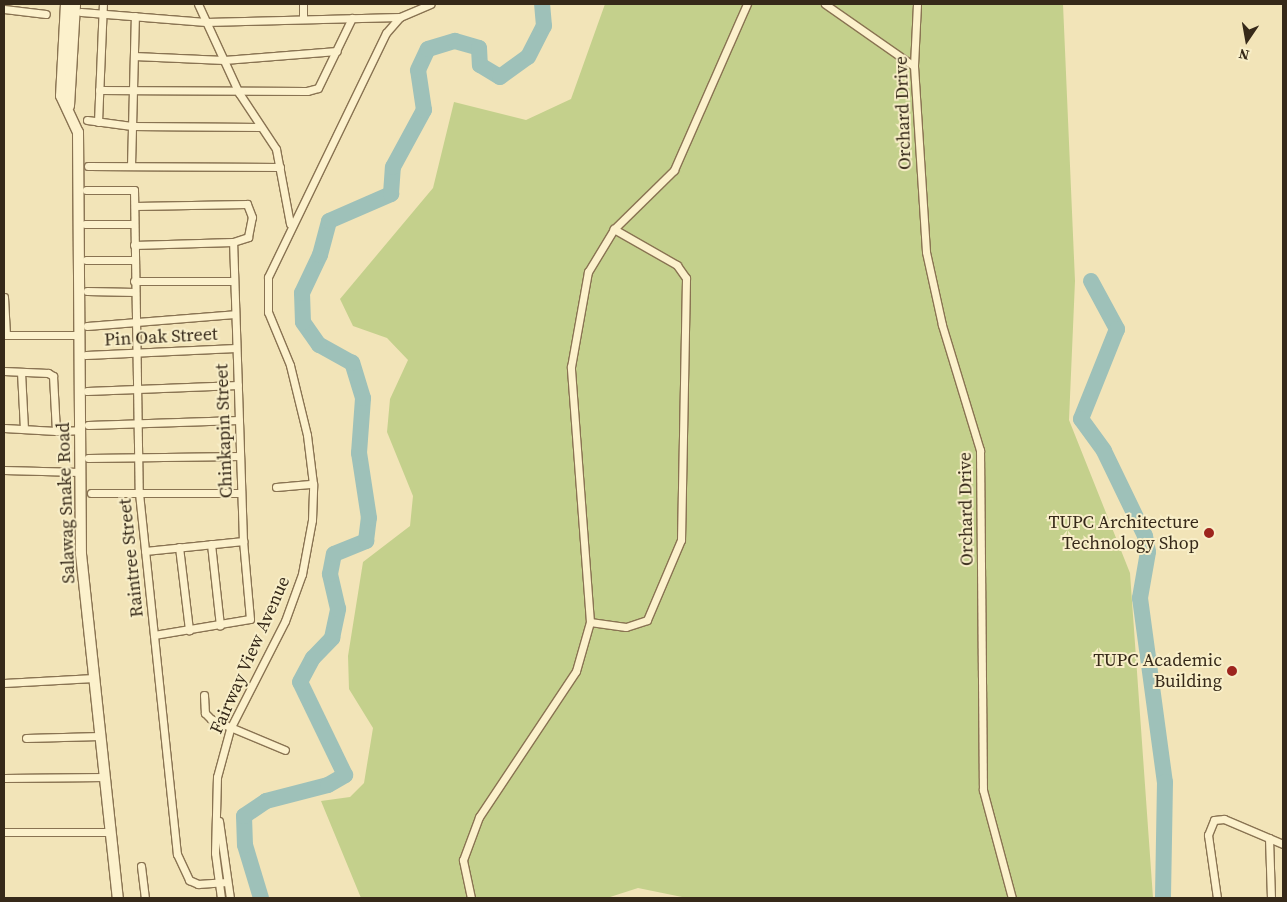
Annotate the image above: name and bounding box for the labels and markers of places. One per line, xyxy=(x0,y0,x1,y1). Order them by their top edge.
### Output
place label: TUPC Architecture Technology Shop xyxy=(1049,512,1199,554)
marker: TUPC Architecture Technology Shop xyxy=(1203,527,1215,539)
place label: TUPC Academic Building xyxy=(1093,650,1222,692)
marker: TUPC Academic Building xyxy=(1226,665,1238,677)

